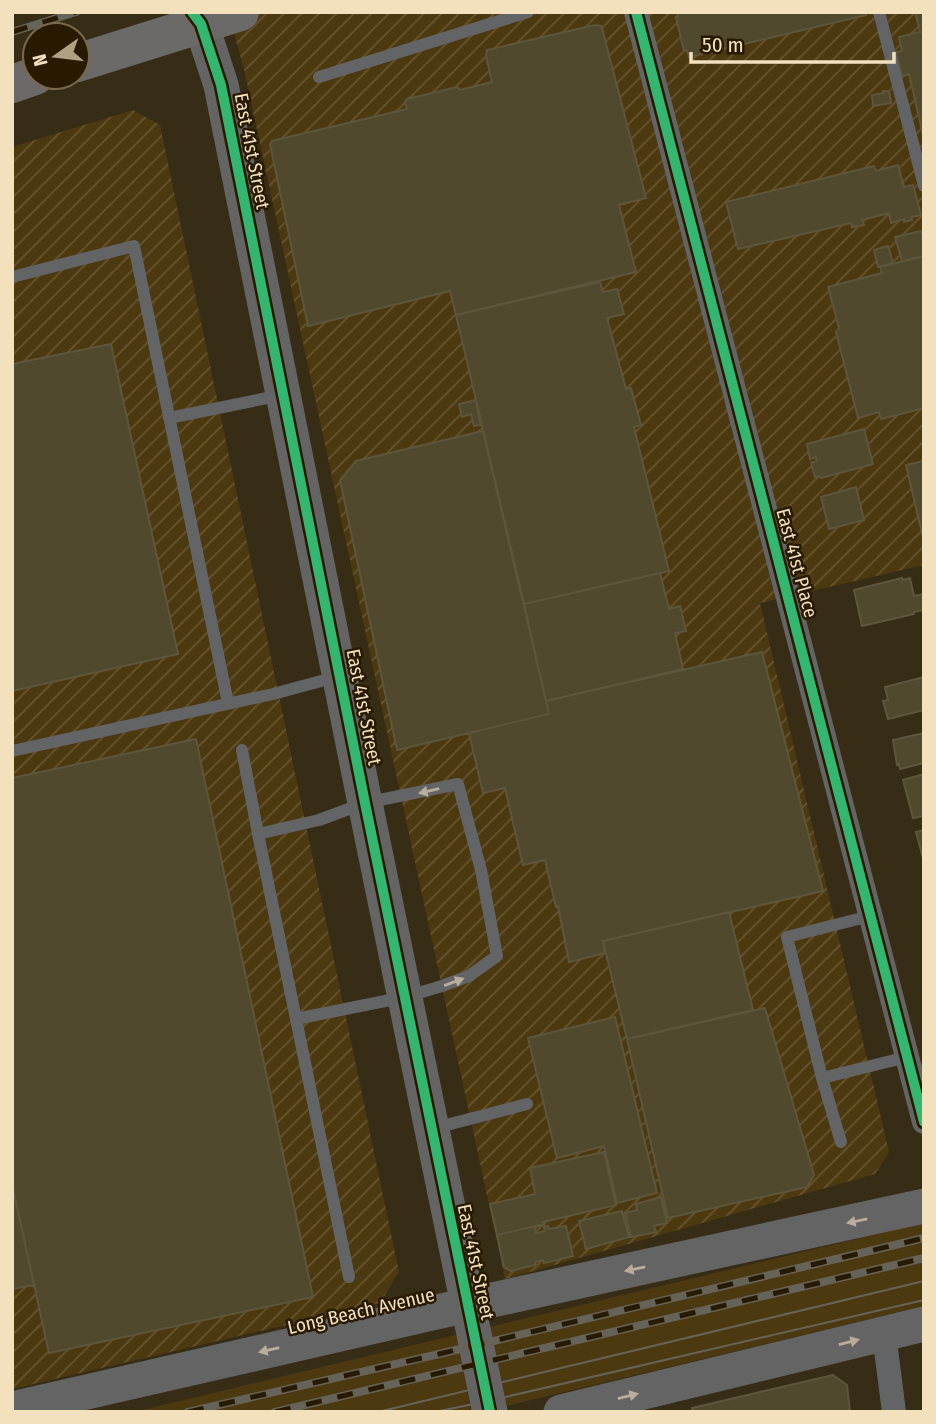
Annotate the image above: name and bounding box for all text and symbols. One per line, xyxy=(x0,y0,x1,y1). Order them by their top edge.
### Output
north arrow xyxy=(21,21,91,91)
scale bar xyxy=(691,21,894,65)
text: 50 m xyxy=(702,32,744,58)
text: N xyxy=(27,52,53,68)
street label: East 41st Street xyxy=(229,91,275,212)
street label: East 41st Place xyxy=(771,506,823,620)
street label: East 41st Street xyxy=(341,647,387,768)
one-way arrow xyxy=(418,785,440,796)
one-way arrow xyxy=(443,976,464,987)
street label: East 41st Street xyxy=(453,1202,500,1323)
one-way arrow xyxy=(846,1215,868,1226)
one-way arrow xyxy=(624,1263,646,1274)
street label: Long Beach Avenue xyxy=(285,1283,437,1339)
one-way arrow xyxy=(838,1336,860,1347)
one-way arrow xyxy=(258,1344,280,1355)
one-way arrow xyxy=(617,1390,639,1401)

